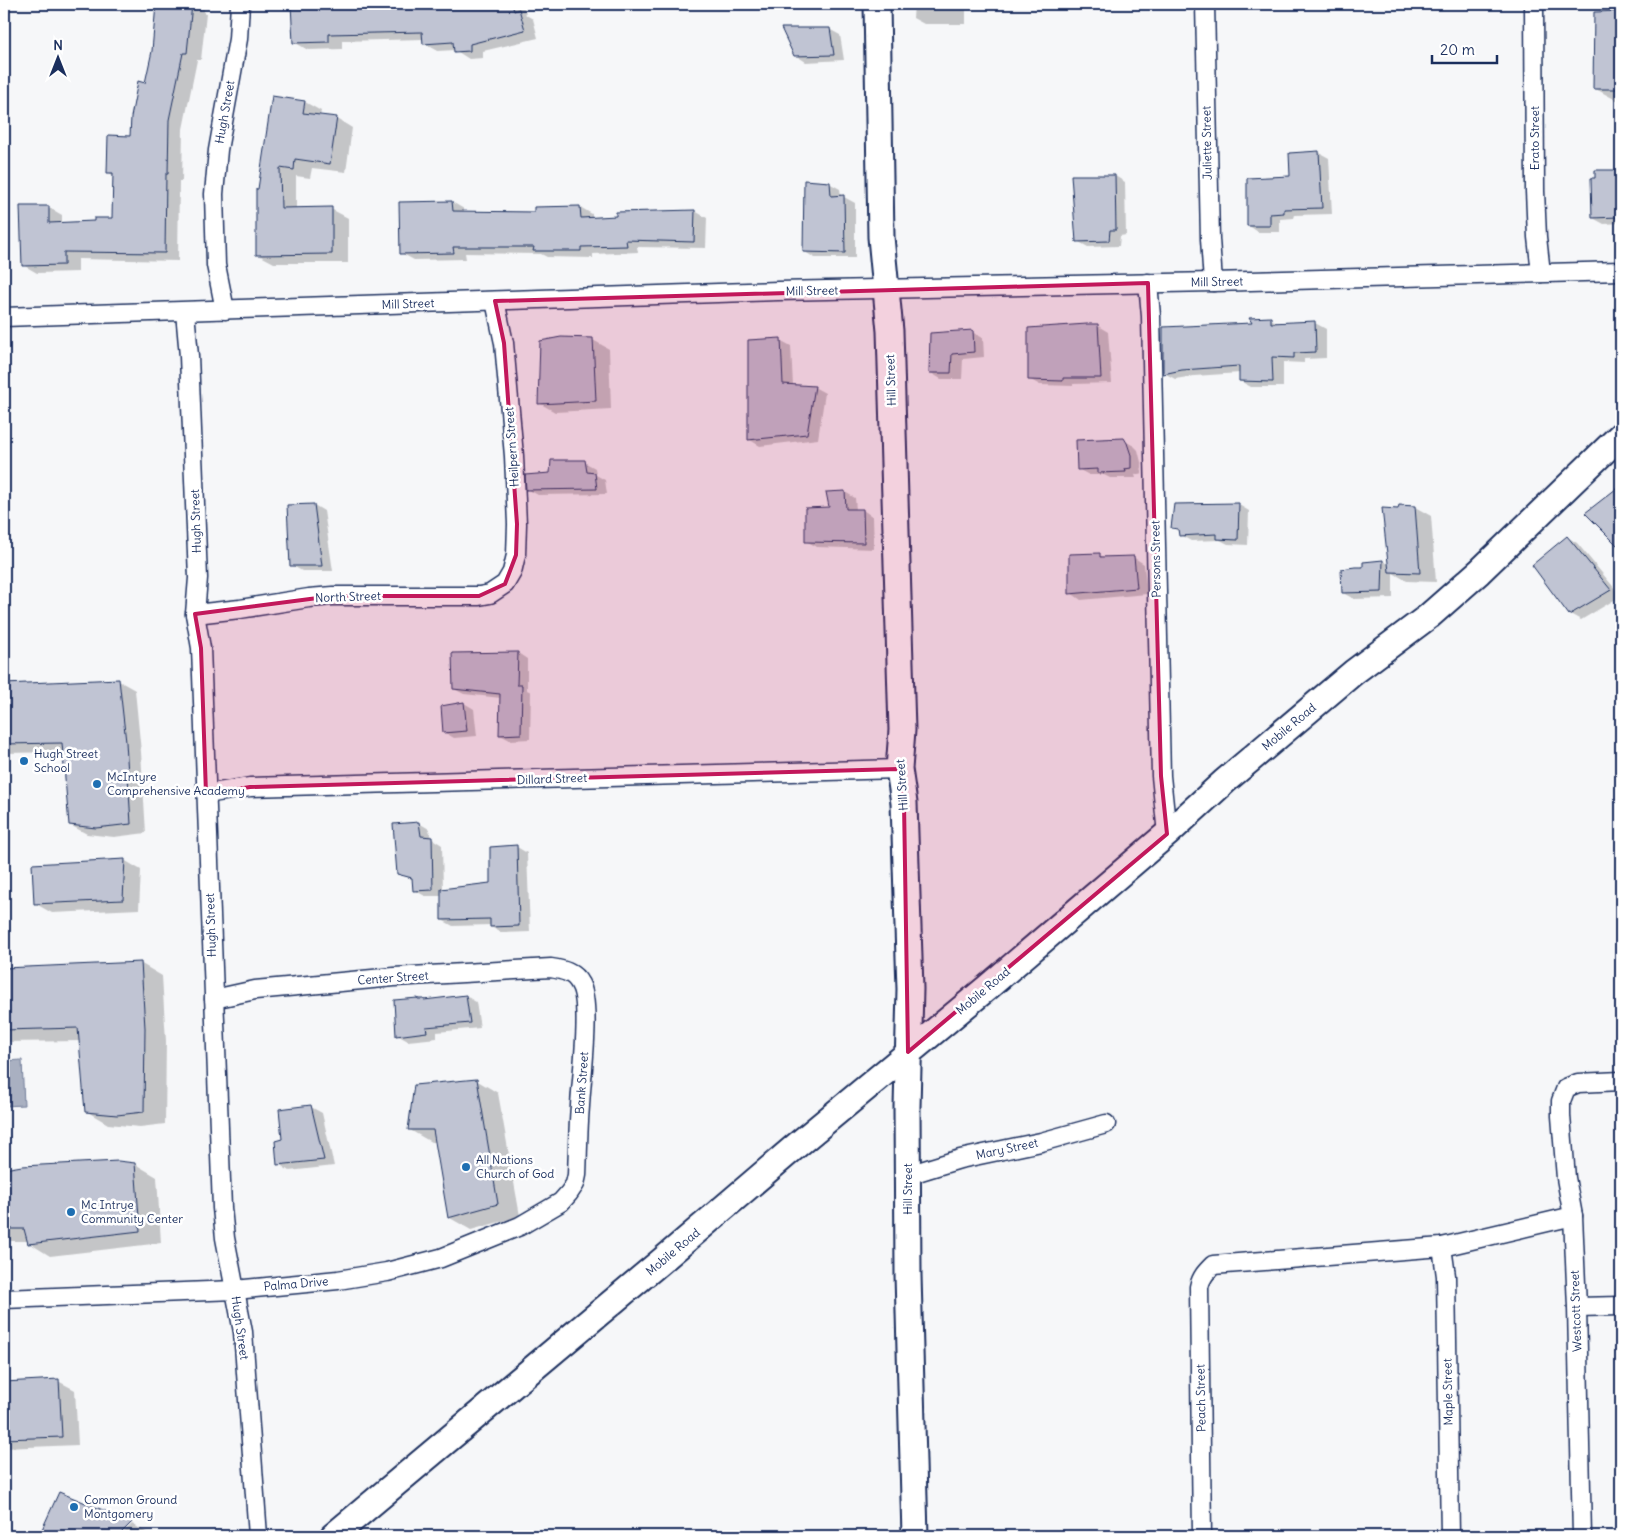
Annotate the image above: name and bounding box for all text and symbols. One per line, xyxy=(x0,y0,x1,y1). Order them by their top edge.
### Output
north arrow xyxy=(32,32,82,82)
scale bar xyxy=(1432,32,1498,64)
text: N xyxy=(53,36,63,54)
text: 20 m xyxy=(1440,40,1475,59)
street label: Hugh Street xyxy=(212,79,237,145)
street label: Juliette Street xyxy=(1198,106,1215,180)
street label: Erato Street xyxy=(1527,106,1542,170)
street label: Mill Street xyxy=(1191,274,1243,289)
street label: Mill Street xyxy=(786,283,838,298)
street label: Mill Street xyxy=(381,295,435,312)
street label: Hill Street xyxy=(882,354,899,406)
street label: Heilpern Street xyxy=(501,406,522,488)
street label: Hugh Street xyxy=(187,489,204,553)
street label: Persons Street xyxy=(1147,520,1164,598)
street label: North Street xyxy=(315,588,381,605)
street label: Mobile Road xyxy=(1259,700,1319,754)
place label: Hugh Street School xyxy=(34,746,98,775)
marker: Hugh Street School xyxy=(18,755,30,767)
street label: Hill Street xyxy=(892,759,911,811)
place label: McIntyre Comprehensive Academy xyxy=(107,769,245,798)
street label: Dillard Street xyxy=(517,770,587,787)
marker: McIntyre Comprehensive Academy xyxy=(91,778,103,790)
street label: Hugh Street xyxy=(202,893,219,957)
street label: Mobile Road xyxy=(953,964,1013,1018)
street label: Center Street xyxy=(357,968,429,987)
street label: Bank Street xyxy=(572,1051,591,1115)
street label: Mary Street xyxy=(974,1135,1039,1162)
place label: All Nations Church of God xyxy=(476,1152,554,1181)
marker: All Nations Church of God xyxy=(460,1161,472,1173)
street label: Hill Street xyxy=(900,1163,915,1215)
place label: Mc Intrye Community Center xyxy=(81,1197,183,1226)
marker: Mc Intrye Community Center xyxy=(65,1206,77,1218)
street label: Mobile Road xyxy=(643,1225,703,1279)
street label: Westcott Street xyxy=(1567,1270,1584,1352)
street label: Palma Drive xyxy=(263,1273,329,1294)
street label: Hugh Street xyxy=(229,1295,252,1361)
street label: Maple Street xyxy=(1439,1358,1456,1426)
street label: Peach Street xyxy=(1192,1364,1209,1432)
place label: Common Ground Montgomery xyxy=(84,1492,177,1521)
marker: Common Ground Montgomery xyxy=(68,1501,80,1513)

